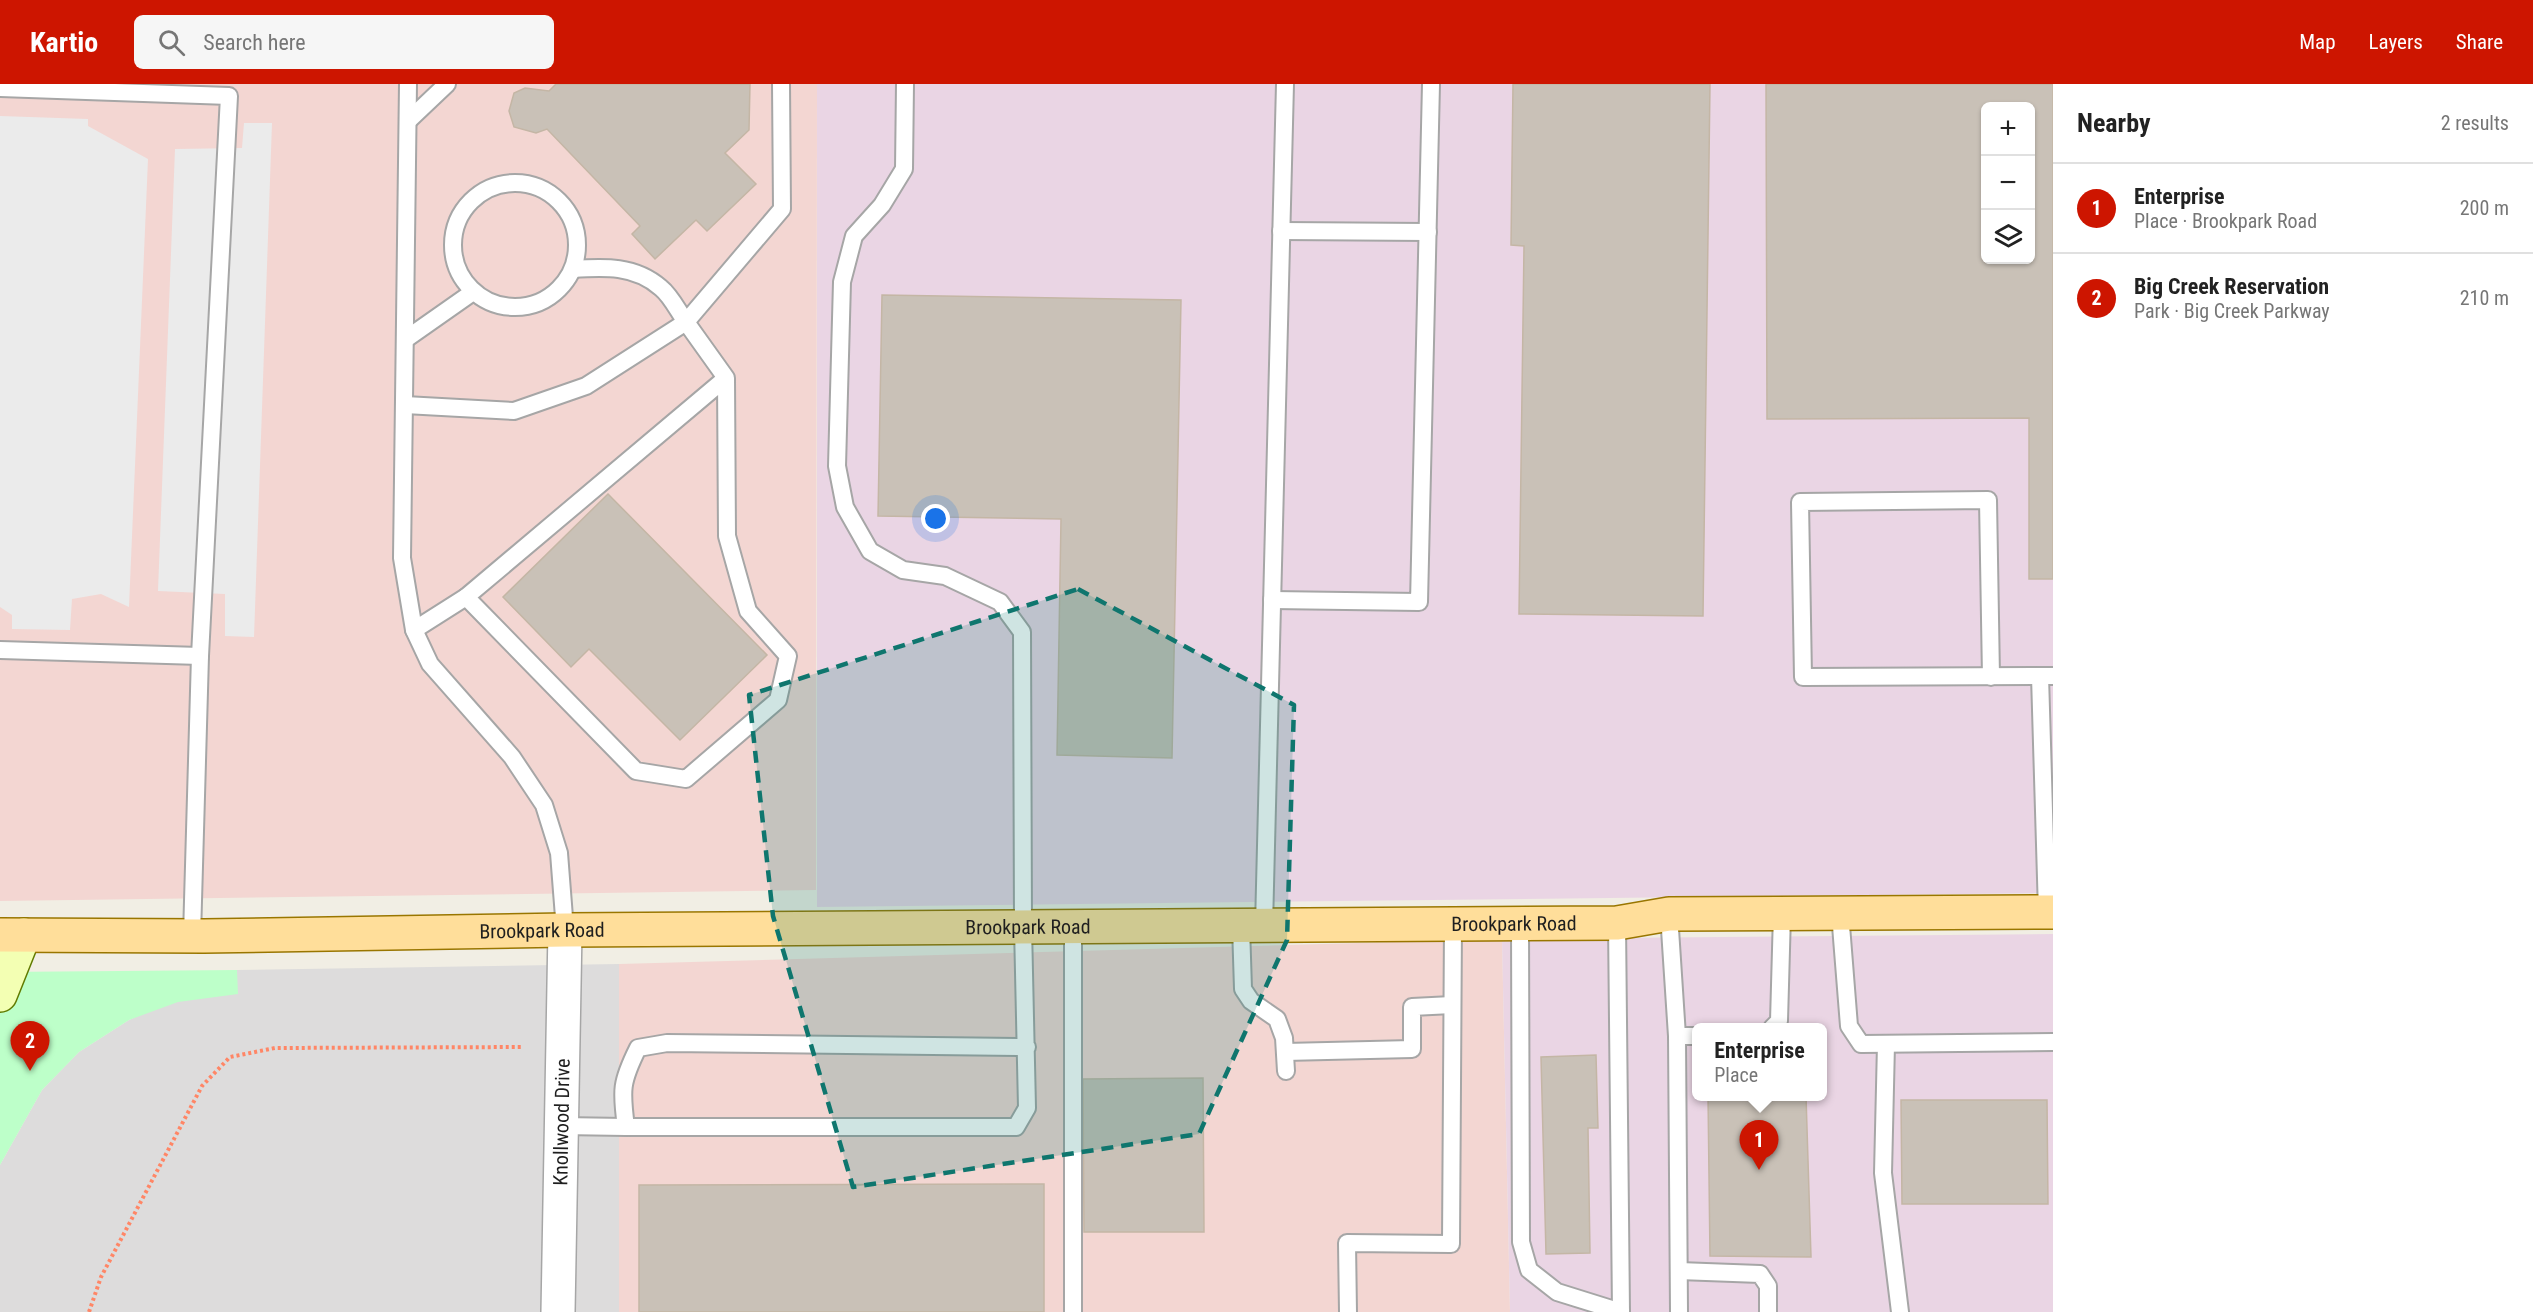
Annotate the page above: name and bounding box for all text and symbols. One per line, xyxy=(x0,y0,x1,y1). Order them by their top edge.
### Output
search box xyxy=(134,15,554,69)
text: Kartio xyxy=(30,26,98,59)
icon: search xyxy=(155,26,188,59)
text: Search here xyxy=(203,30,306,55)
text: Map xyxy=(2299,30,2336,54)
text: Layers xyxy=(2369,30,2423,54)
text: Share xyxy=(2456,30,2503,54)
map controls xyxy=(1981,102,2035,264)
button: + xyxy=(1981,102,2035,156)
text: Nearby xyxy=(2077,108,2151,138)
text: 2 results xyxy=(2441,111,2509,135)
button: − xyxy=(1981,156,2035,210)
text: Enterprise xyxy=(2134,184,2224,209)
text: 1 xyxy=(2091,196,2102,220)
text: 200 m xyxy=(2460,196,2509,220)
text: Place · Brookpark Road xyxy=(2134,209,2317,233)
button: layers xyxy=(1981,210,2035,264)
text: Big Creek Reservation xyxy=(2134,274,2329,299)
text: 2 xyxy=(2091,286,2102,310)
text: 210 m xyxy=(2460,286,2509,310)
text: Park · Big Creek Parkway xyxy=(2134,299,2330,323)
your location xyxy=(921,504,950,533)
street label: Brookpark Road xyxy=(1451,911,1577,936)
street label: Brookpark Road xyxy=(965,915,1091,939)
street label: Brookpark Road xyxy=(479,918,605,943)
pin: 2 xyxy=(10,1022,50,1071)
popup xyxy=(1692,1023,1827,1101)
text: Enterprise xyxy=(1714,1038,1805,1063)
street label: Knollwood Drive xyxy=(548,1058,575,1186)
text: Place xyxy=(1714,1063,1758,1087)
pin: 1 xyxy=(1740,1120,1778,1170)

